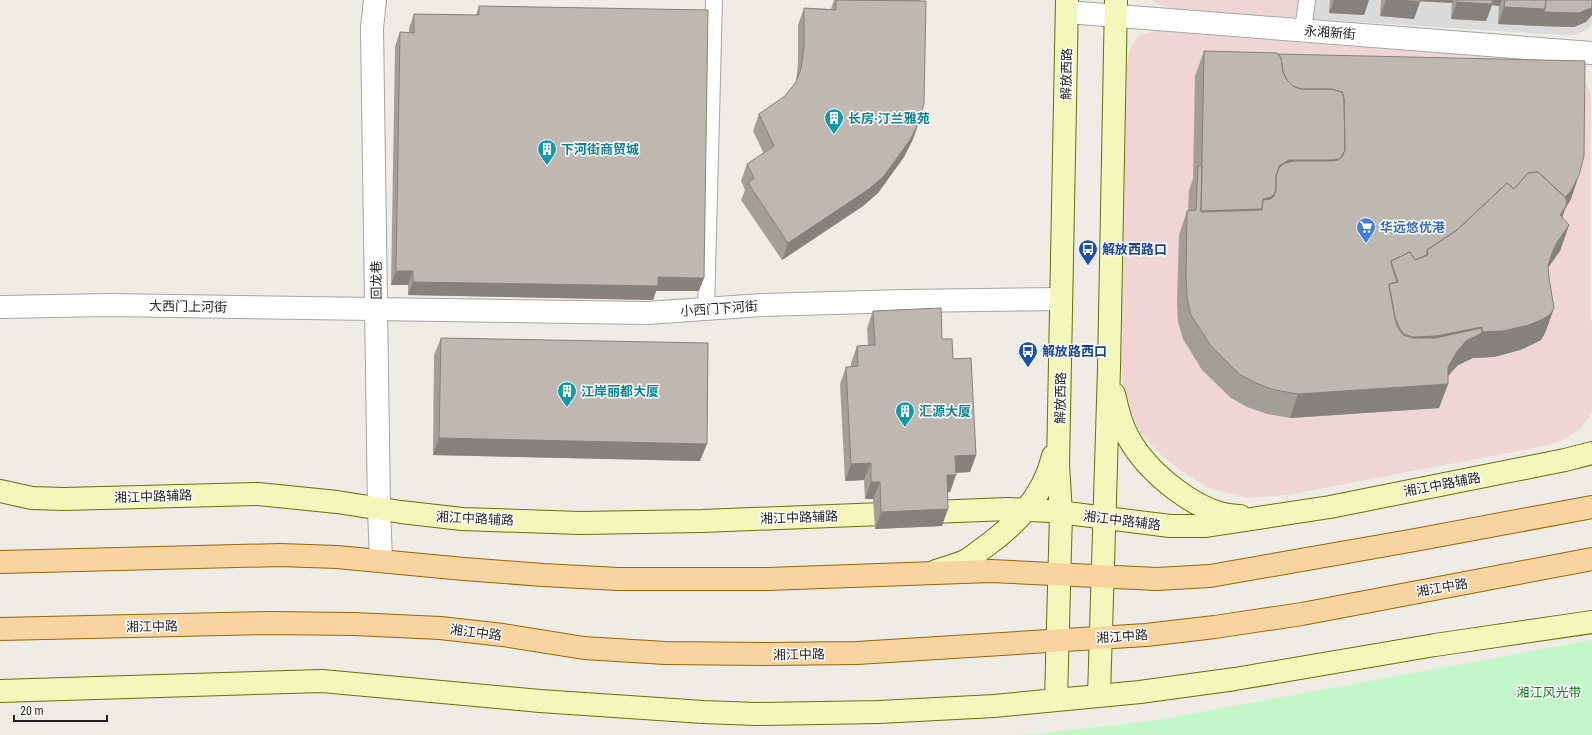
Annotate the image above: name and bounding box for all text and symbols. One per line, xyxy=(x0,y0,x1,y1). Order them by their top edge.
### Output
street label: 永湘新街 xyxy=(1303,23,1356,42)
street label: 解放西路 xyxy=(1059,48,1074,100)
building icon: 长房·汀兰雅苑 xyxy=(823,107,845,135)
place label: 长房·汀兰雅苑 xyxy=(848,111,930,126)
building icon: 下河街商贸城 xyxy=(536,138,558,166)
place label: 下河街商贸城 xyxy=(561,142,639,157)
supermarket icon: 华远悠优港 xyxy=(1355,216,1377,244)
place label: 华远悠优港 xyxy=(1380,220,1445,235)
bus stop icon: 解放西路口 xyxy=(1077,238,1099,266)
place label: 解放西路口 xyxy=(1102,242,1167,257)
street label: 回龙巷 xyxy=(369,260,384,300)
street label: 大西门上河街 xyxy=(149,298,227,315)
street label: 小西门下河街 xyxy=(680,298,758,319)
bus stop icon: 解放路西口 xyxy=(1017,340,1039,368)
place label: 解放路西口 xyxy=(1042,344,1107,359)
street label: 解放西路 xyxy=(1053,372,1068,424)
building icon: 江岸丽都大厦 xyxy=(556,380,578,408)
place label: 江岸丽都大厦 xyxy=(581,384,659,399)
building icon: 汇源大厦 xyxy=(894,400,916,428)
place label: 汇源大厦 xyxy=(919,404,971,419)
street label: 湘江中路辅路 xyxy=(1402,470,1482,499)
street label: 湘江中路辅路 xyxy=(114,488,192,505)
street label: 湘江中路辅路 xyxy=(1082,508,1162,533)
street label: 湘江中路辅路 xyxy=(436,509,514,528)
street label: 湘江中路辅路 xyxy=(760,509,838,526)
street label: 湘江中路 xyxy=(1415,576,1469,599)
street label: 湘江中路 xyxy=(126,619,178,634)
street label: 湘江中路 xyxy=(449,622,503,643)
street label: 湘江中路 xyxy=(1096,627,1149,646)
street label: 湘江中路 xyxy=(773,647,825,662)
park label: 湘江风光带 xyxy=(1516,685,1582,700)
scale bar xyxy=(14,697,107,723)
text: 20 m xyxy=(20,704,44,718)

